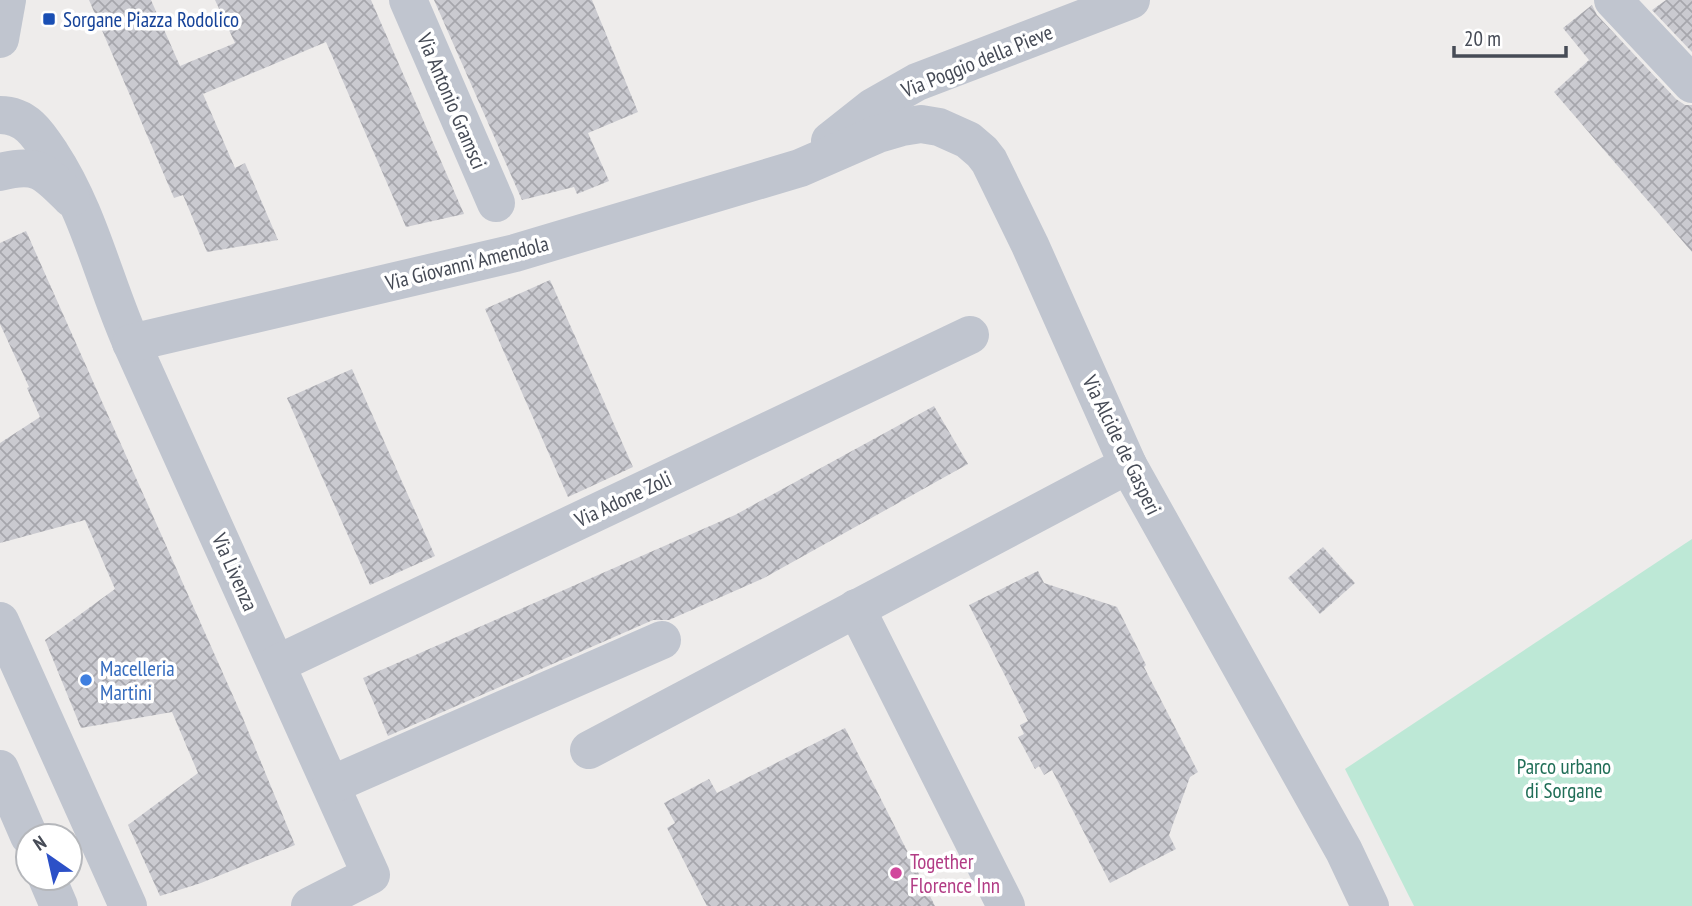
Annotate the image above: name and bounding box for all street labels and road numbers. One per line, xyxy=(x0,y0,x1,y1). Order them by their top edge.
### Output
street label: Via Poggio della Pieve xyxy=(896,18,1057,104)
street label: Via Antonio Gramsci xyxy=(411,28,493,173)
street label: Via Giovanni Amendola xyxy=(382,230,551,297)
street label: Via Alcide de Gasperi xyxy=(1076,370,1167,519)
street label: Via Adone Zoli xyxy=(569,465,676,534)
street label: Via Livenza xyxy=(206,528,264,615)

